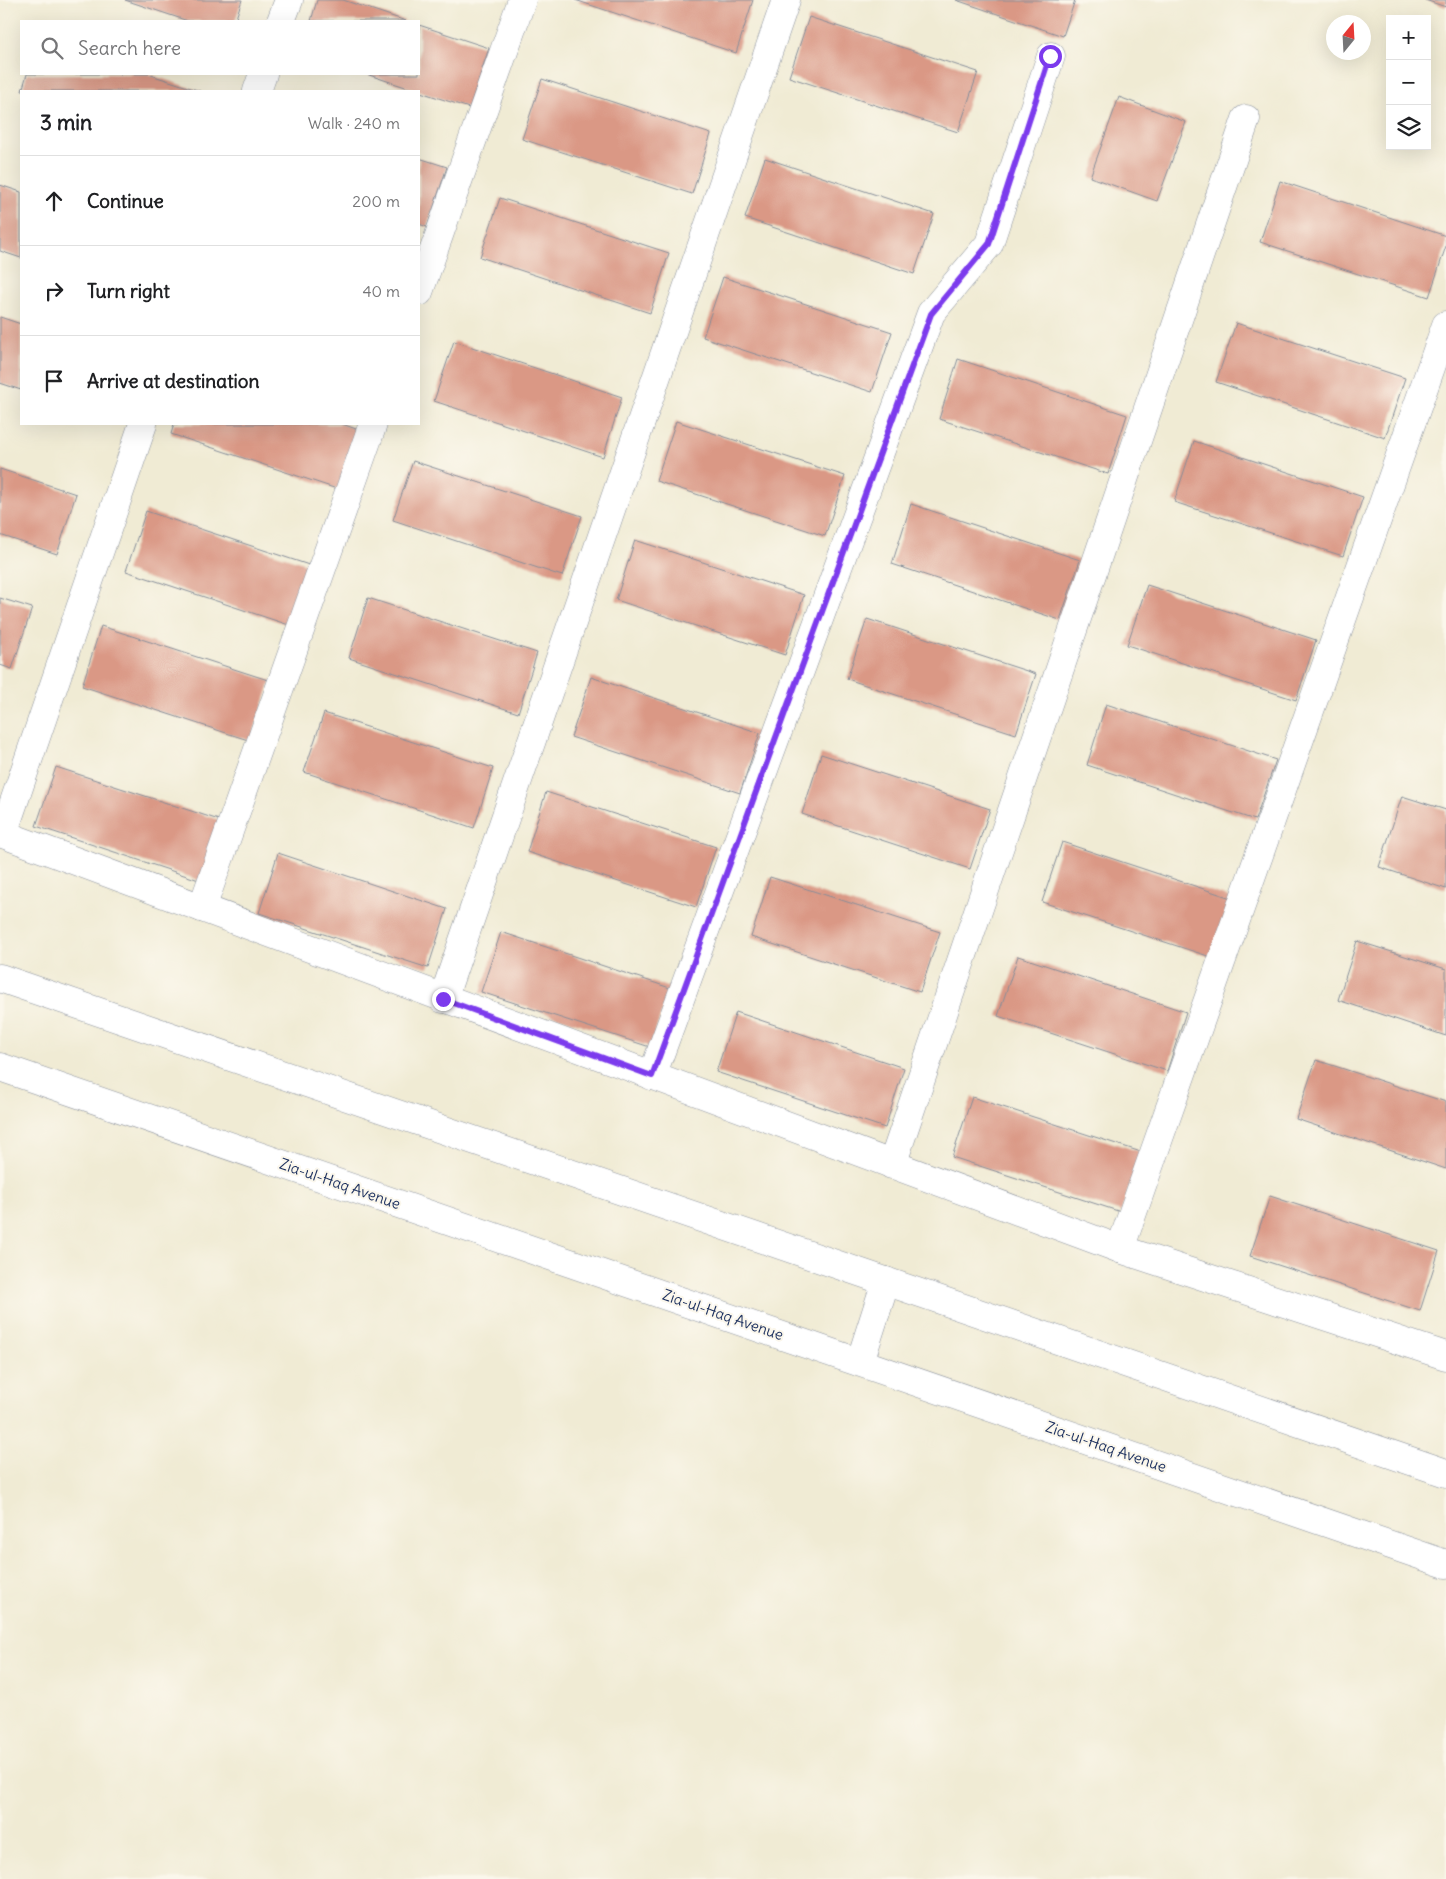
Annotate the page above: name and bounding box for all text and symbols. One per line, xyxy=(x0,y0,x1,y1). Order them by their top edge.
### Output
north arrow xyxy=(1326,15,1371,60)
map controls xyxy=(1386,15,1431,150)
button: + xyxy=(1386,15,1431,60)
search box xyxy=(20,20,420,75)
icon: search xyxy=(38,34,66,62)
text: Search here xyxy=(78,36,181,60)
route start xyxy=(1039,45,1062,68)
button: − xyxy=(1386,60,1431,105)
button: layers xyxy=(1386,105,1431,150)
text: 3 min xyxy=(40,109,92,136)
text: Walk · 240 m xyxy=(308,113,400,133)
icon: ahead xyxy=(40,187,68,215)
text: Continue xyxy=(87,189,164,213)
text: 200 m xyxy=(352,191,400,211)
icon: right xyxy=(40,277,68,305)
text: Turn right xyxy=(87,279,170,303)
text: 40 m xyxy=(362,281,400,301)
icon: arrive xyxy=(40,367,68,395)
text: Arrive at destination xyxy=(87,369,260,393)
route end xyxy=(432,988,455,1011)
street label: Zia-ul-Haq Avenue xyxy=(277,1154,403,1213)
street label: Zia-ul-Haq Avenue xyxy=(660,1285,786,1344)
street label: Zia-ul-Haq Avenue xyxy=(1043,1417,1169,1476)

